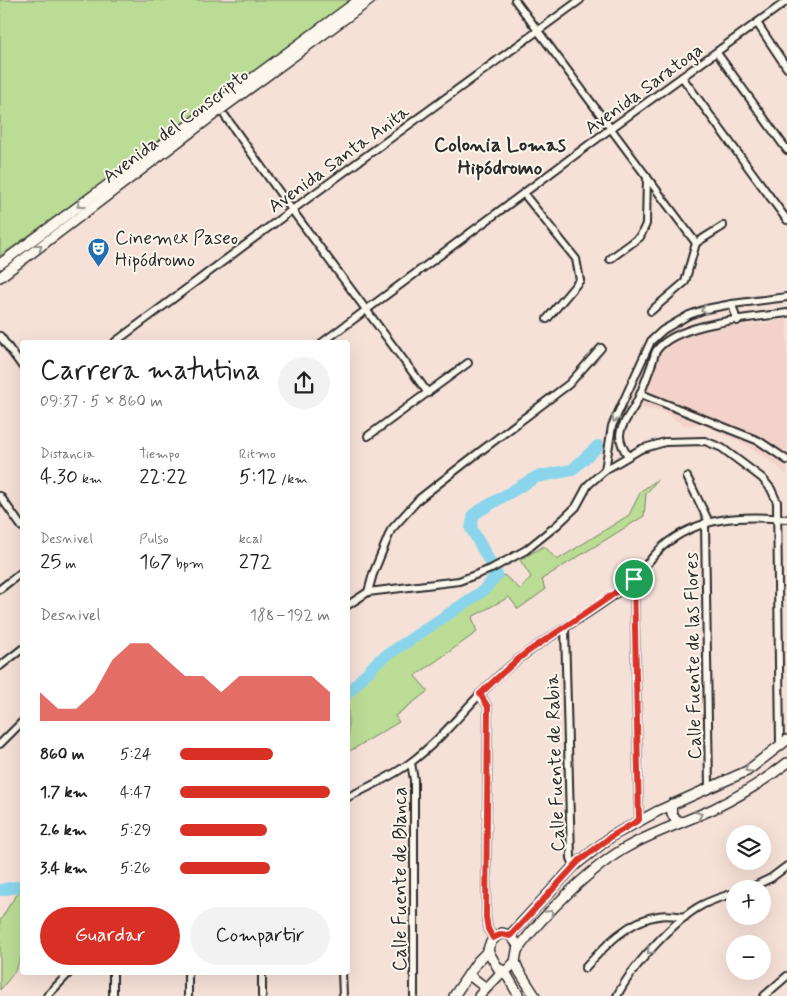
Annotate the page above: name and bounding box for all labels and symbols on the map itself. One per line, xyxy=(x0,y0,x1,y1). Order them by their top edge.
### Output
street label: Avenida Saratoga xyxy=(580,38,709,141)
street label: Avenida del Conscripto xyxy=(98,63,254,189)
street label: Avenida Santa Anita xyxy=(263,99,415,219)
district label: Colonia Lomas Hipódromo xyxy=(434,132,566,182)
one-way arrow xyxy=(76,199,86,208)
place label: Cinemex Paseo Hipódromo xyxy=(115,226,238,273)
theatre icon: Cinemex Paseo Hipódromo xyxy=(87,236,111,267)
one-way arrow xyxy=(33,244,43,253)
one-way arrow xyxy=(701,305,709,315)
one-way arrow xyxy=(611,414,622,423)
street label: Calle Fuente de las Flores xyxy=(679,551,708,760)
pin xyxy=(613,558,655,600)
street label: Calle Fuente de Rabia xyxy=(540,673,571,852)
one-way arrow xyxy=(744,763,754,772)
street label: Calle Fuente de Blanca xyxy=(388,787,413,971)
one-way arrow xyxy=(694,811,703,821)
one-way arrow xyxy=(545,909,554,918)
one-way arrow xyxy=(647,945,656,954)

